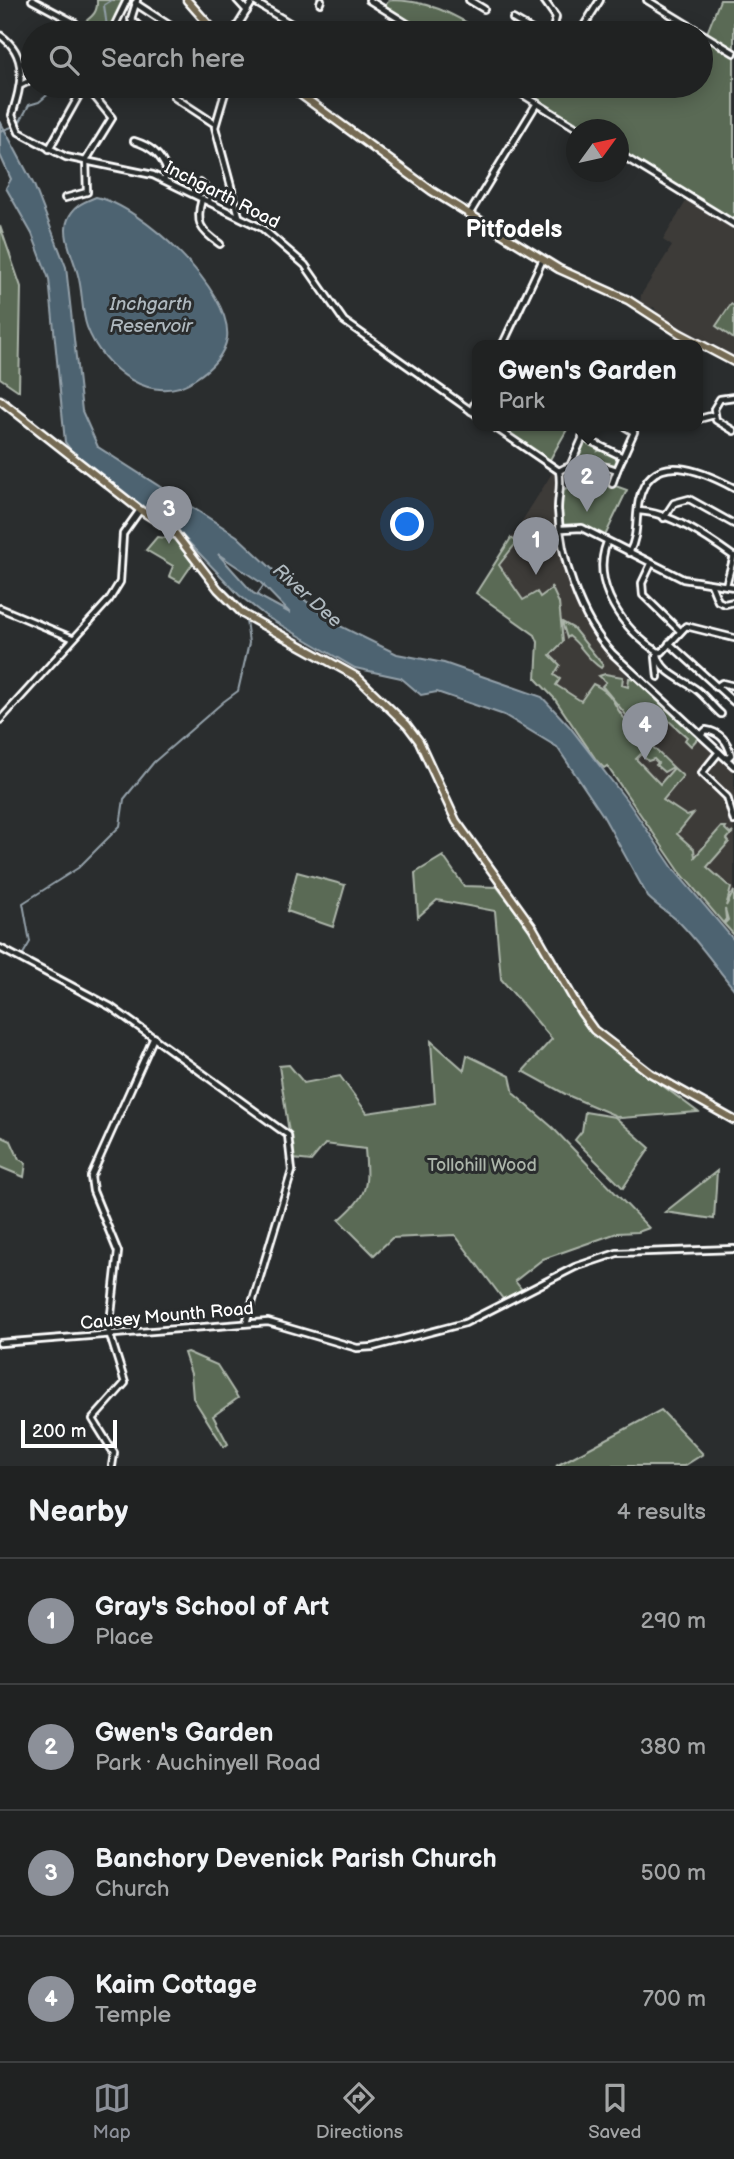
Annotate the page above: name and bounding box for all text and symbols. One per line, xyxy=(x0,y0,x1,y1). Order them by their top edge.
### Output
search box xyxy=(21,21,713,98)
icon: search xyxy=(45,41,83,79)
text: Search here xyxy=(101,44,245,75)
north arrow xyxy=(566,119,629,182)
street label: Inchgarth Road xyxy=(161,157,283,233)
district label: Pitfodels xyxy=(466,215,562,244)
water label: Inchgarth Reservoir xyxy=(109,293,194,338)
popup xyxy=(472,340,703,431)
text: Gwen's Garden xyxy=(498,356,677,387)
text: Park xyxy=(498,387,544,415)
pin: 2 xyxy=(564,454,610,512)
pin: 3 xyxy=(146,486,192,544)
your location xyxy=(390,507,424,541)
pin: 1 xyxy=(513,517,559,575)
water label: River Dee xyxy=(268,559,346,633)
pin: 4 xyxy=(622,702,668,760)
park label: Tollohill Wood xyxy=(427,1155,537,1176)
street label: Causey Mounth Road xyxy=(79,1298,255,1334)
scale bar xyxy=(21,1417,117,1449)
text: 200 m xyxy=(32,1420,86,1443)
text: Nearby xyxy=(28,1494,128,1530)
text: 4 results xyxy=(617,1498,706,1526)
text: Gray's School of Art xyxy=(95,1592,329,1623)
text: 1 xyxy=(46,1607,56,1635)
text: 290 m xyxy=(640,1607,706,1635)
text: Place xyxy=(95,1623,153,1651)
text: Gwen's Garden xyxy=(95,1718,273,1749)
text: 2 xyxy=(44,1733,58,1761)
text: 380 m xyxy=(640,1733,706,1761)
text: Park · Auchinyell Road xyxy=(95,1749,321,1777)
text: Banchory Devenick Parish Church xyxy=(95,1844,497,1875)
text: 3 xyxy=(44,1859,58,1887)
text: 500 m xyxy=(641,1859,706,1887)
text: Church xyxy=(95,1875,170,1903)
text: Kaim Cottage xyxy=(95,1970,257,2001)
text: 4 xyxy=(44,1985,58,2013)
text: 700 m xyxy=(642,1985,706,2013)
text: Temple xyxy=(95,2001,171,2029)
tab: Map xyxy=(93,2079,131,2144)
tab: Directions xyxy=(316,2079,403,2144)
tab: Saved xyxy=(588,2079,641,2144)

